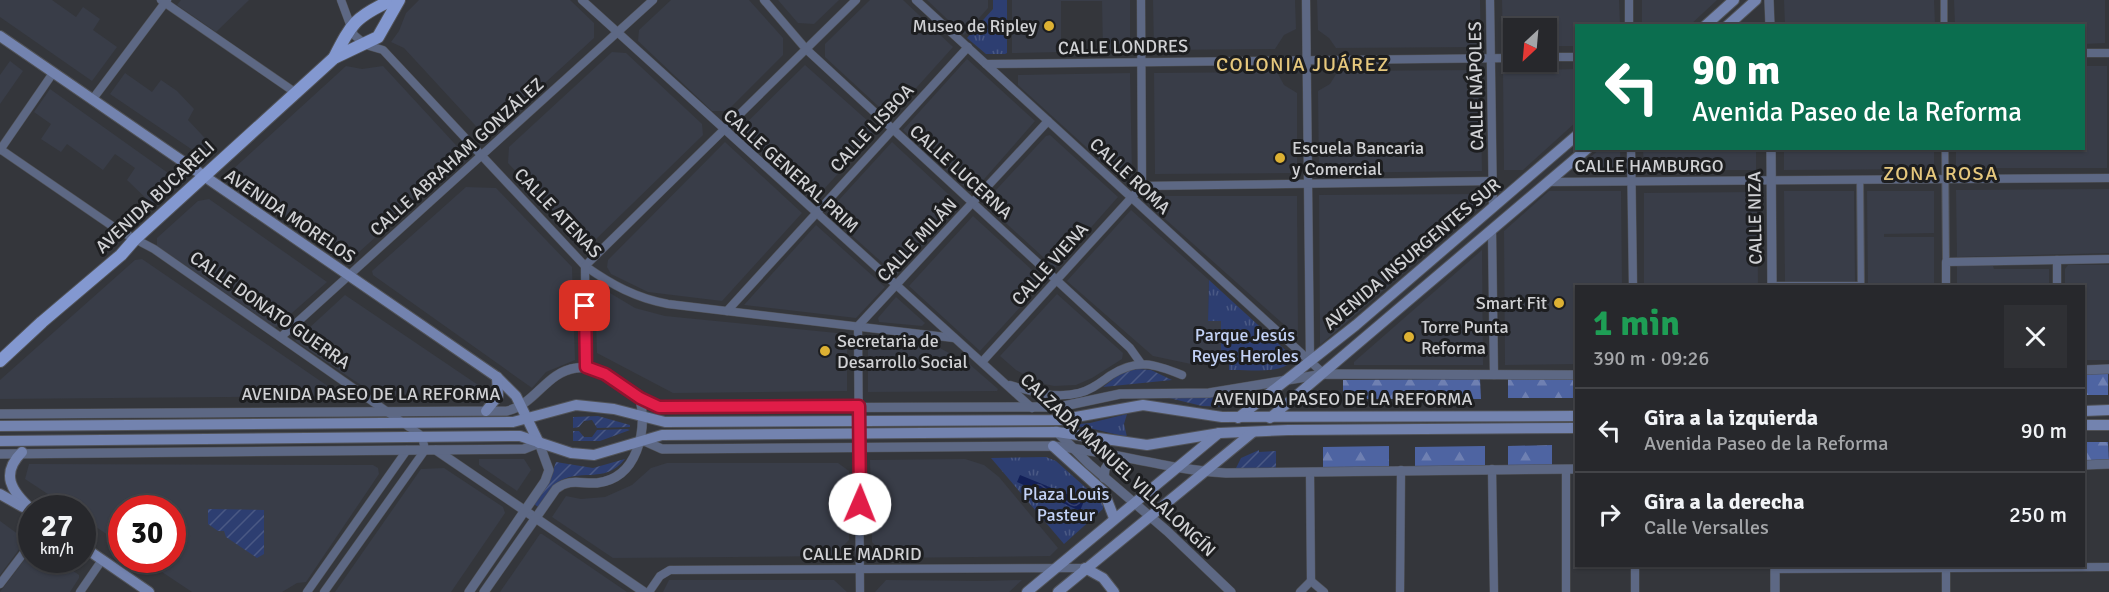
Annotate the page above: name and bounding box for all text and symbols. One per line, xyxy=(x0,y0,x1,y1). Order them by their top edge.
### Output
place label: Museo de Ripley xyxy=(912,15,1038,37)
north arrow xyxy=(1503,18,1557,72)
map controls xyxy=(1503,18,1557,72)
marker: Museo de Ripley xyxy=(1042,19,1056,33)
street label: CALLE NÁPOLES xyxy=(1464,21,1488,151)
street label: CALLE LONDRES xyxy=(1058,35,1188,59)
text: 90 m xyxy=(1692,45,1781,96)
icon: left xyxy=(1593,48,1671,126)
district label: COLONIA JUÁREZ xyxy=(1216,52,1390,77)
street label: CALLE ABRAHAM GONZÁLEZ xyxy=(366,73,548,241)
street label: CALLE LISBOA xyxy=(826,79,918,177)
text: Avenida Paseo de la Reforma xyxy=(1692,96,2022,129)
street label: CALLE GENERAL PRIM xyxy=(719,104,863,238)
street label: CALLE LUCERNA xyxy=(905,120,1017,224)
street label: CALLE ROMA xyxy=(1085,133,1175,219)
street label: AVENIDA BUCARELI xyxy=(91,136,219,258)
place label: Escuela Bancaria y Comercial xyxy=(1292,137,1424,180)
marker: Escuela Bancaria y Comercial xyxy=(1273,151,1287,165)
street label: CALLE HAMBURGO xyxy=(1574,155,1724,177)
district label: ZONA ROSA xyxy=(1883,161,1999,186)
street label: CALLE ATENAS xyxy=(510,163,606,263)
street label: AVENIDA MORELOS xyxy=(221,164,359,268)
street label: CALLE NIZA xyxy=(1743,171,1767,265)
street label: AVENIDA INSURGENTES SUR xyxy=(1319,173,1505,335)
street label: CALLE MILÁN xyxy=(873,193,961,287)
street label: CALLE VIENA xyxy=(1007,218,1093,310)
street label: CALLE DONATO GUERRA xyxy=(186,246,354,374)
pin xyxy=(559,280,610,331)
icon: arrive xyxy=(568,289,601,322)
place label: Smart Fit xyxy=(1476,292,1547,314)
marker: Smart Fit xyxy=(1552,296,1566,310)
text: 1 min xyxy=(1593,301,1680,346)
button: close xyxy=(2004,305,2067,368)
place label: Torre Punta Reforma xyxy=(1421,316,1509,359)
park label: Parque Jesús Reyes Heroles xyxy=(1191,324,1299,367)
place label: Secretaria de Desarrollo Social xyxy=(837,330,968,373)
marker: Torre Punta Reforma xyxy=(1402,330,1416,344)
marker: Secretaria de Desarrollo Social xyxy=(818,344,832,358)
text: 390 m · 09:26 xyxy=(1593,346,1709,371)
street label: CALZADA MANUEL VILLALONGÍN xyxy=(1016,369,1220,561)
street label: AVENIDA PASEO DE LA REFORMA xyxy=(241,383,501,405)
street label: AVENIDA PASEO DE LA REFORMA xyxy=(1213,388,1473,410)
text: Gira a la izquierda xyxy=(1644,404,1818,431)
icon: left xyxy=(1593,414,1626,447)
text: 90 m xyxy=(2021,417,2067,444)
text: Avenida Paseo de la Reforma xyxy=(1644,431,1888,456)
position arrow xyxy=(828,472,892,536)
park label: Plaza Louis Pasteur xyxy=(1023,483,1109,526)
text: Gira a la derecha xyxy=(1644,488,1805,515)
speed limit sign: 30 xyxy=(108,495,186,573)
icon: right xyxy=(1593,498,1626,531)
text: 250 m xyxy=(2009,501,2067,528)
text: 27 xyxy=(41,508,73,545)
text: Calle Versalles xyxy=(1644,515,1769,540)
text: km/h xyxy=(40,540,74,558)
street label: CALLE MADRID xyxy=(802,543,922,565)

